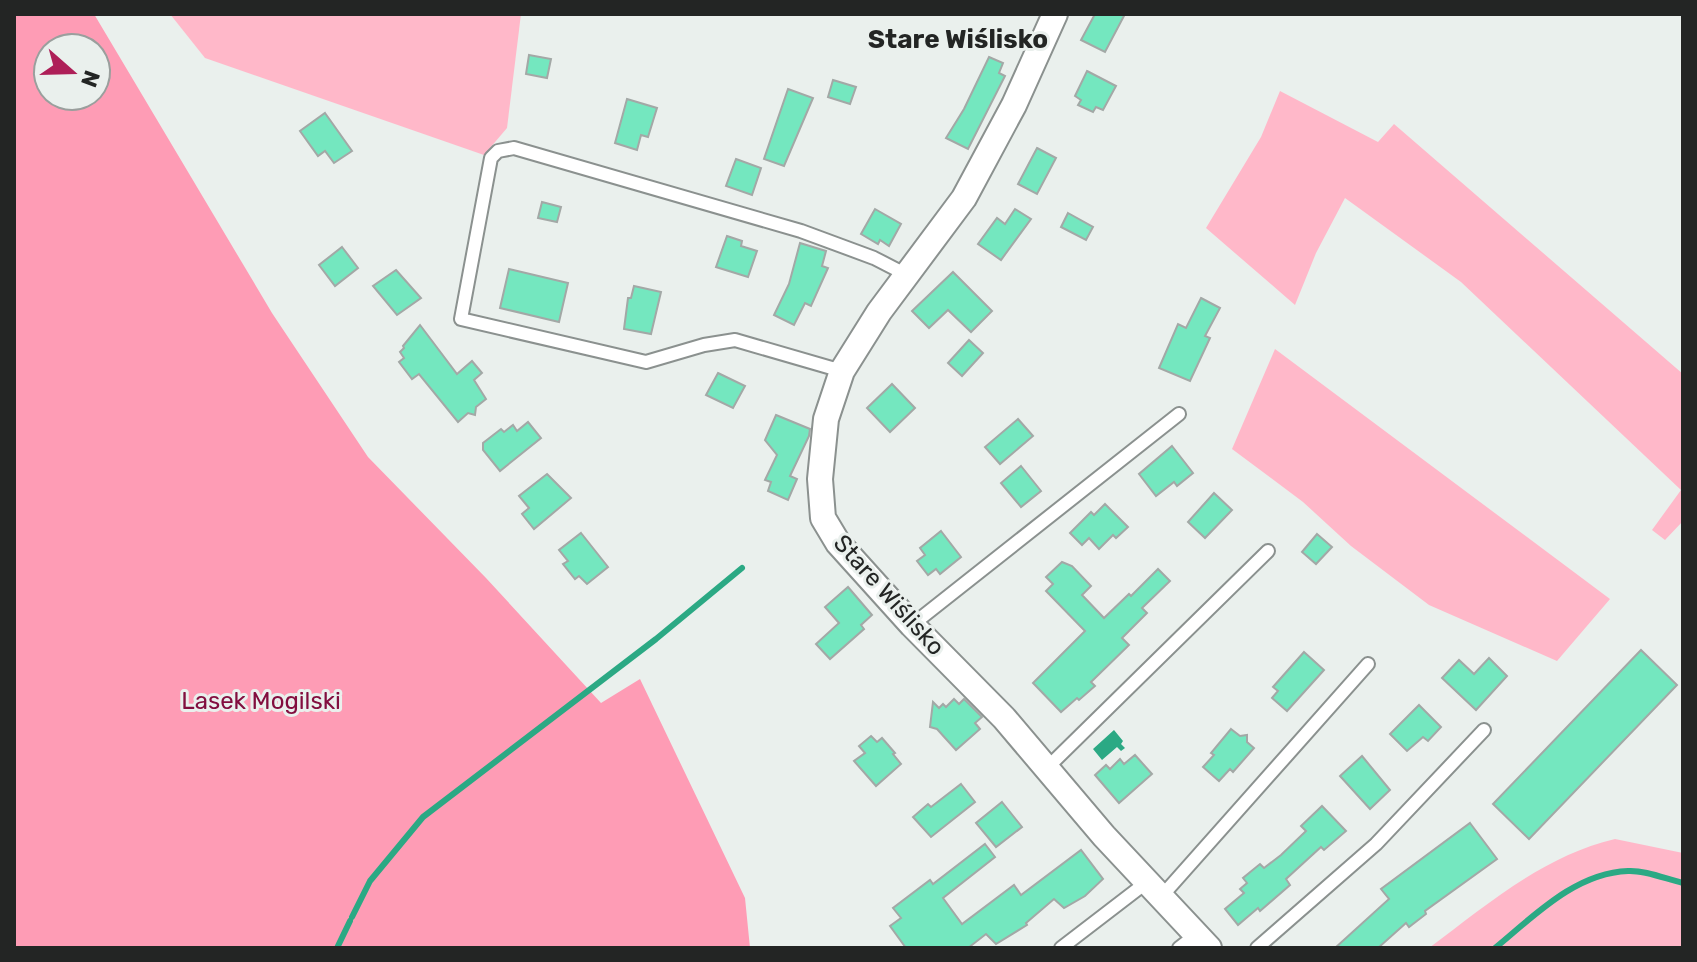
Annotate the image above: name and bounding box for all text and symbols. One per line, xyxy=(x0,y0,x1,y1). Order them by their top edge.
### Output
district label: Stare Wiślisko xyxy=(868,24,1048,55)
north arrow xyxy=(32,32,112,112)
text: N xyxy=(75,67,106,91)
street label: Stare Wiślisko xyxy=(828,529,950,661)
park label: Lasek Mogilski xyxy=(181,687,341,715)

